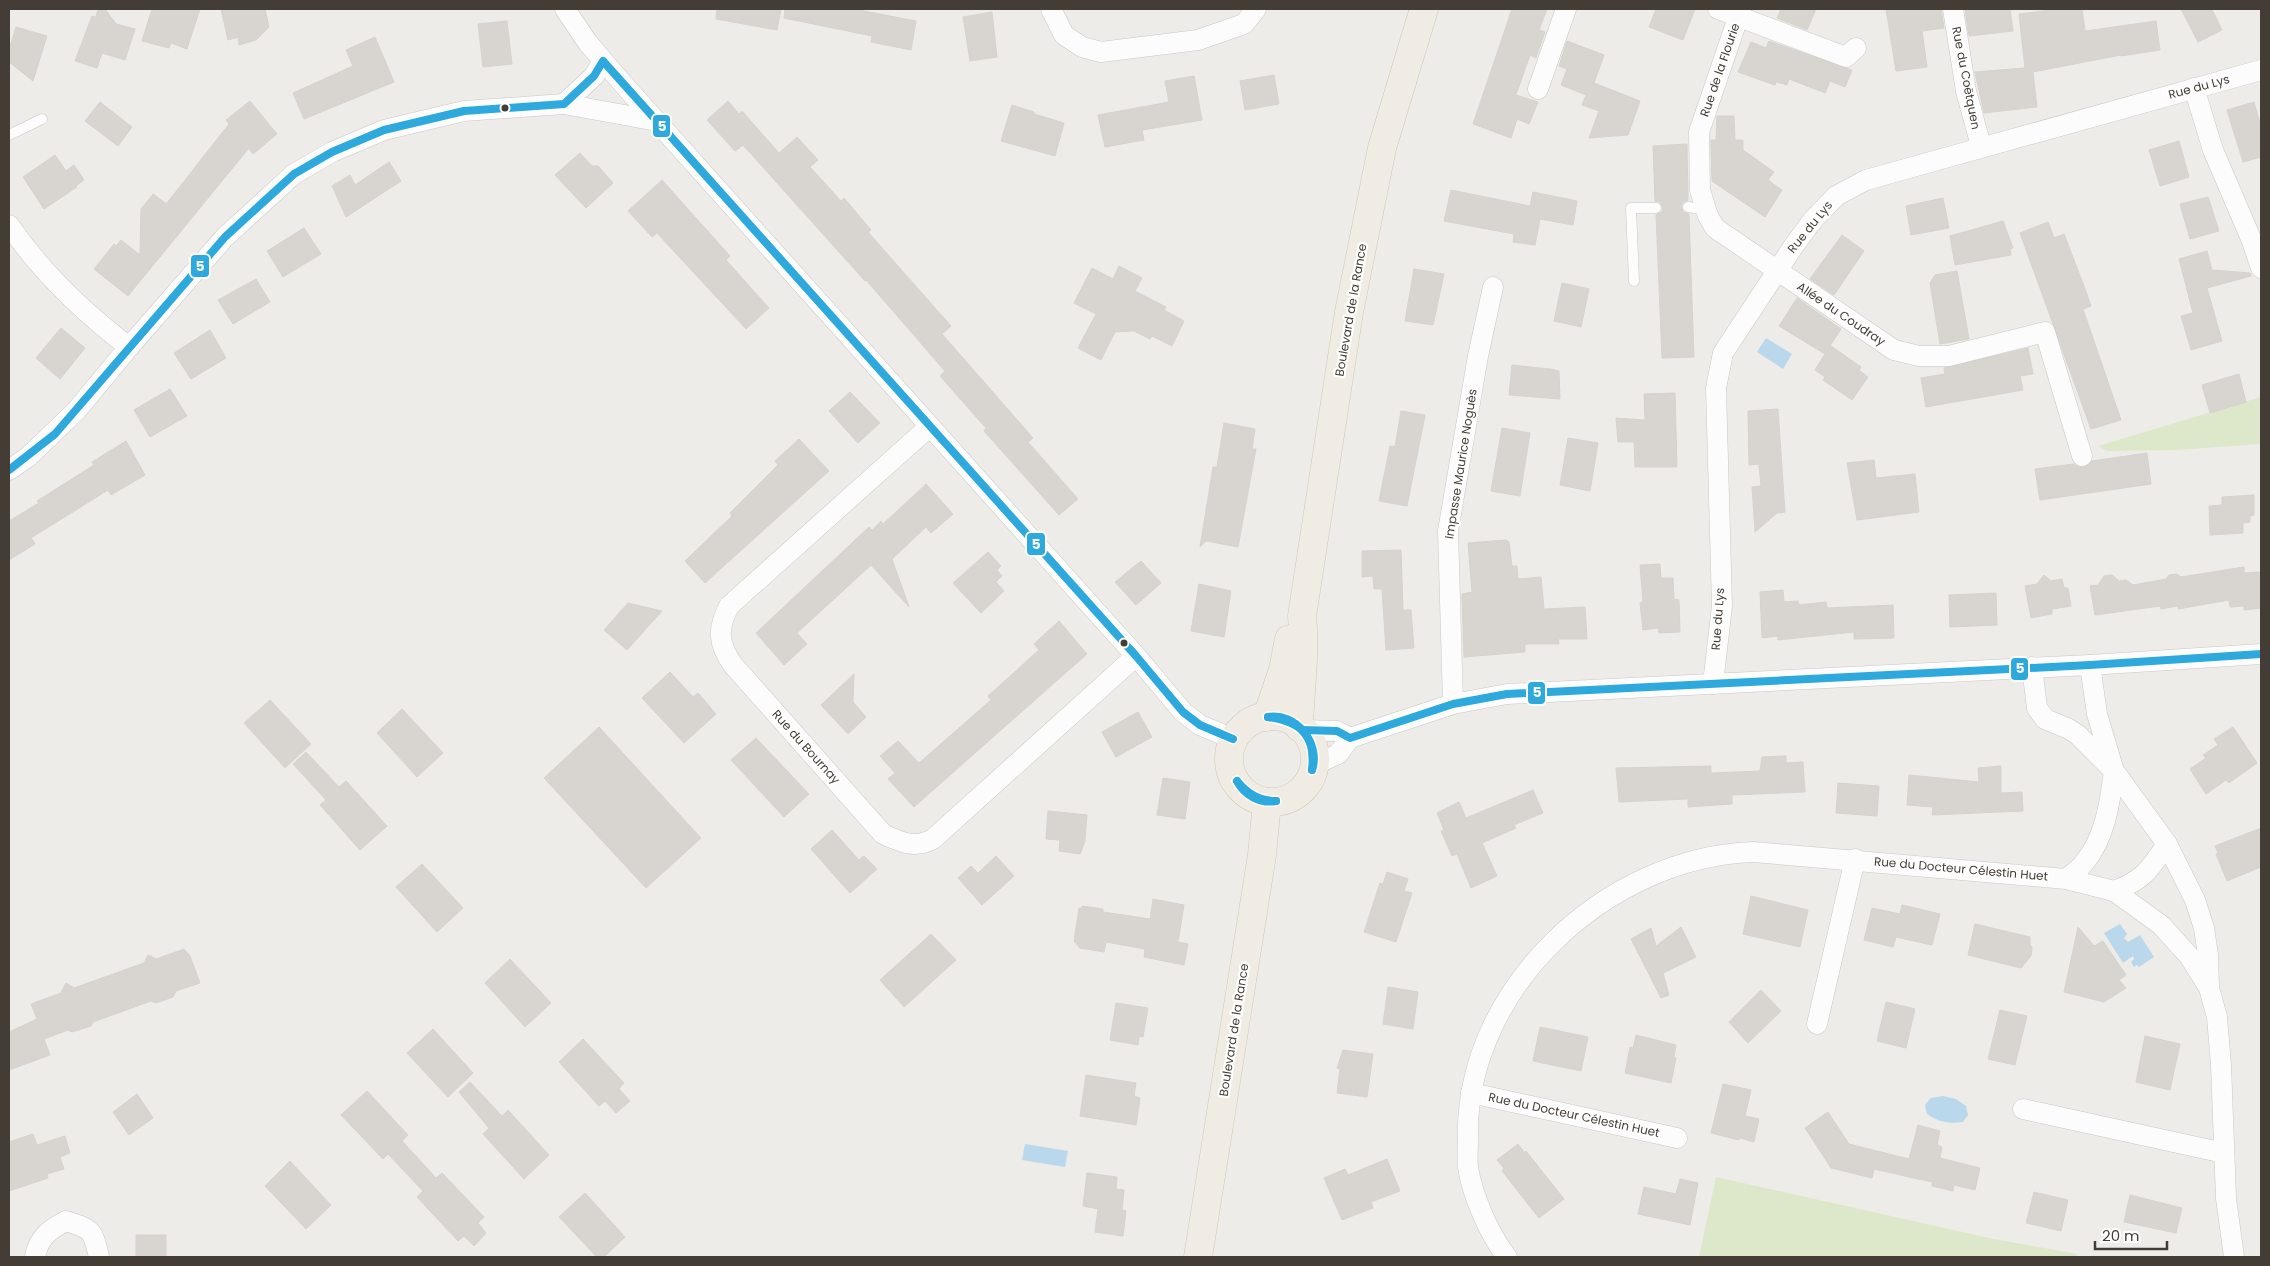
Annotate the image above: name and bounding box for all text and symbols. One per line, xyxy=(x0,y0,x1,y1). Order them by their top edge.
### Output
street label: Rue de la Flourie xyxy=(1696,21,1743,119)
street label: Rue du Coëtquen xyxy=(1948,25,1985,131)
street label: Rue du Lys xyxy=(2166,70,2231,103)
unlabelled marker xyxy=(500,103,510,113)
line badge: 5 xyxy=(652,114,671,138)
text: 5 xyxy=(657,116,667,136)
street label: Rue du Lys xyxy=(1783,197,1836,256)
street label: Boulevard de la Rance xyxy=(1330,242,1371,378)
line badge: 5 xyxy=(190,254,210,278)
text: 5 xyxy=(195,256,205,276)
street label: Allée du Coudray xyxy=(1794,278,1889,350)
street label: Impasse Maurice Noguès xyxy=(1440,388,1481,540)
line badge: 5 xyxy=(1026,532,1046,556)
text: 5 xyxy=(1031,534,1041,554)
street label: Rue du Lys xyxy=(1707,587,1728,651)
unlabelled marker xyxy=(1119,638,1129,648)
line badge: 5 xyxy=(2010,657,2029,681)
text: 5 xyxy=(2015,658,2025,678)
line badge: 5 xyxy=(1527,681,1546,705)
text: 5 xyxy=(1532,682,1542,702)
street label: Rue du Bournay xyxy=(768,706,844,788)
street label: Rue du Docteur Célestin Huet xyxy=(1873,852,2049,885)
street label: Boulevard de la Rance xyxy=(1215,962,1252,1098)
street label: Rue du Docteur Célestin Huet xyxy=(1487,1088,1661,1141)
scale bar xyxy=(2095,1218,2168,1250)
text: 20 m xyxy=(2102,1225,2140,1246)

